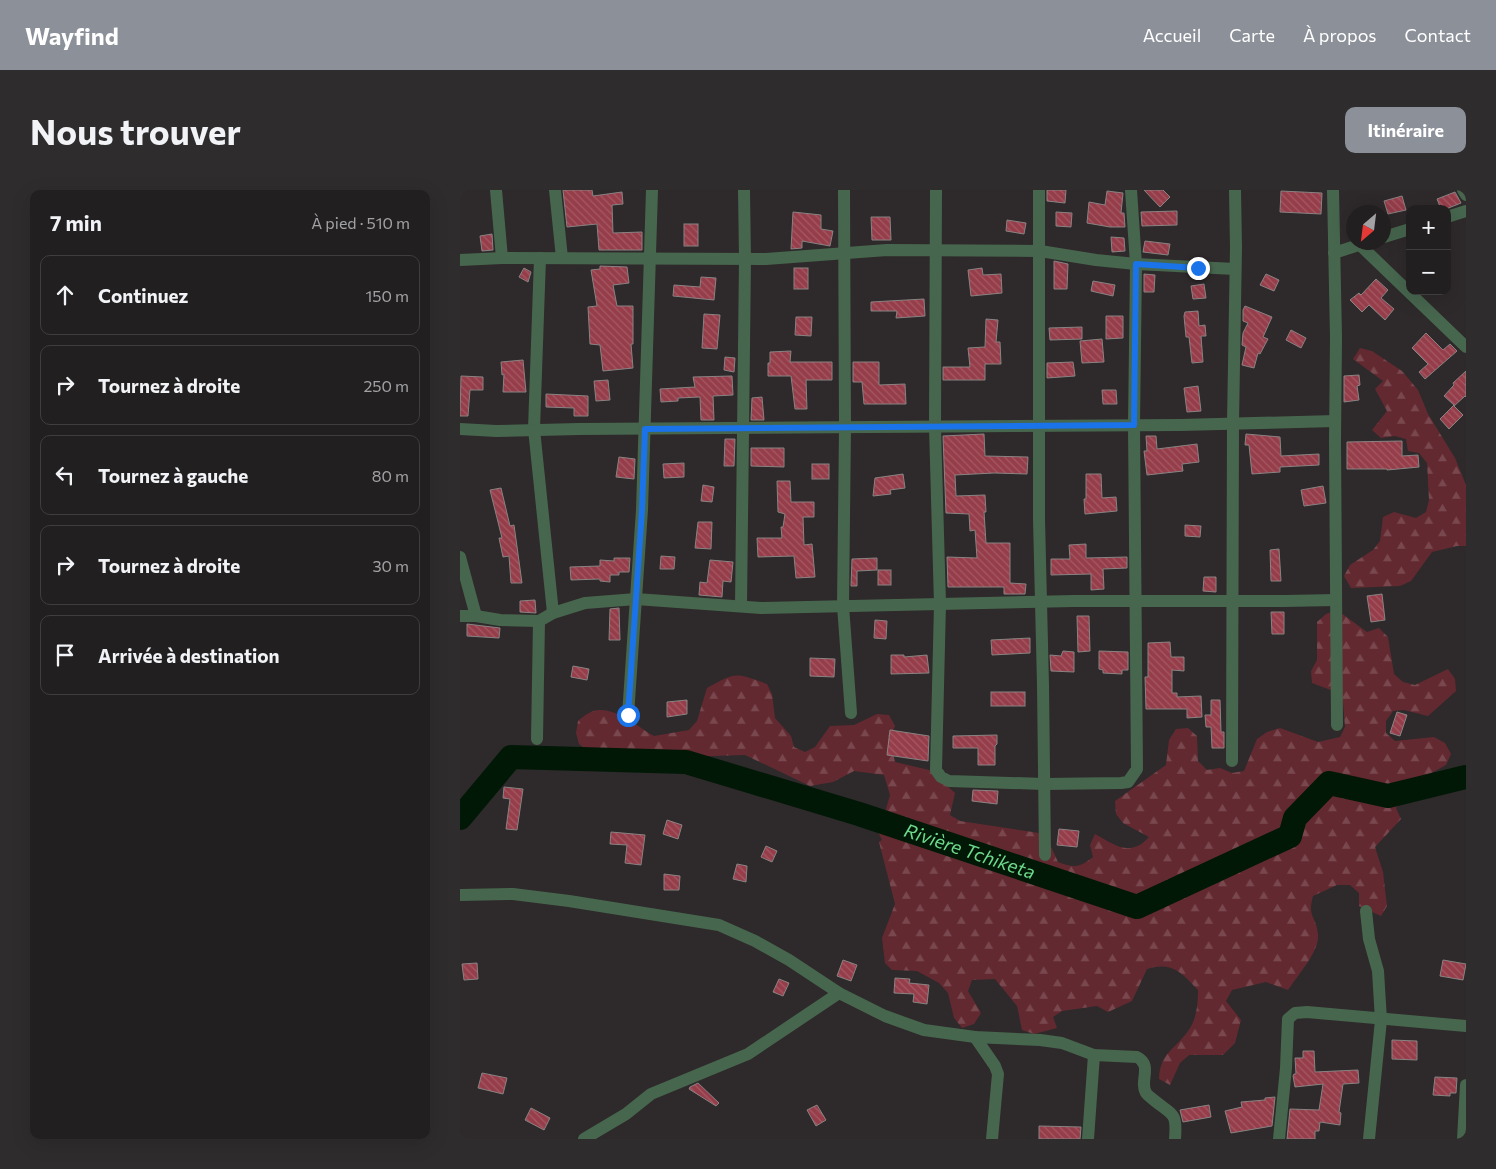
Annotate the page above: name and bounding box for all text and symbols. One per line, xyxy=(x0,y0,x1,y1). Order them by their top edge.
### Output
text: Wayfind xyxy=(25,21,119,50)
text: Accueil xyxy=(1143,24,1201,46)
text: Carte xyxy=(1229,24,1275,46)
text: À propos xyxy=(1303,24,1377,46)
text: Contact xyxy=(1405,24,1471,46)
button: Itinéraire xyxy=(1345,107,1466,153)
text: Nous trouver xyxy=(30,109,241,152)
north arrow xyxy=(1346,205,1391,250)
map controls xyxy=(1406,205,1451,295)
button: + xyxy=(1406,205,1451,250)
text: 7 min xyxy=(50,210,102,235)
text: À pied · 510 m xyxy=(311,213,410,232)
button: − xyxy=(1406,250,1451,295)
route end xyxy=(1187,257,1210,280)
icon: ahead xyxy=(51,281,79,309)
text: Continuez xyxy=(98,284,188,307)
text: 150 m xyxy=(366,286,409,305)
icon: right xyxy=(51,371,79,399)
text: Tournez à droite xyxy=(98,374,240,397)
text: 250 m xyxy=(363,376,409,395)
icon: left xyxy=(51,461,79,489)
text: Tournez à gauche xyxy=(98,464,248,487)
text: 80 m xyxy=(372,466,409,485)
icon: right xyxy=(51,551,79,579)
text: Tournez à droite xyxy=(98,554,240,577)
text: 30 m xyxy=(372,556,409,575)
icon: arrive xyxy=(51,641,79,669)
text: Arrivée à destination xyxy=(98,644,280,667)
route start xyxy=(617,704,640,727)
water label: Rivière Tchiketa xyxy=(901,818,1038,883)

